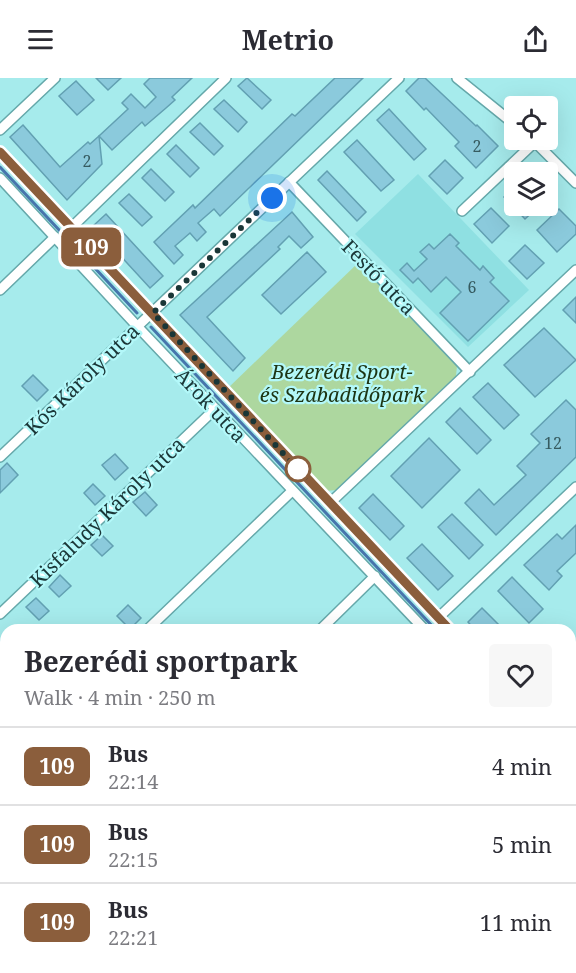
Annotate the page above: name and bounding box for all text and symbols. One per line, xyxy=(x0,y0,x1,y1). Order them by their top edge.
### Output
text: Metrio xyxy=(242,21,334,58)
icon: menu xyxy=(24,23,57,56)
icon: share xyxy=(519,23,552,56)
map controls xyxy=(504,96,558,216)
button: locate xyxy=(504,96,558,150)
house number: 2 xyxy=(473,135,481,157)
house number: 2 xyxy=(83,150,91,172)
button: layers xyxy=(504,162,558,216)
your location xyxy=(257,183,287,213)
line badge: 109 xyxy=(56,228,125,266)
text: 109 xyxy=(73,233,109,261)
street label: Festő utca xyxy=(336,233,422,321)
house number: 6 xyxy=(468,276,477,298)
street label: Kós Károly utca xyxy=(19,317,145,441)
park label: Bezerédi Sport- és Szabadidőpark xyxy=(260,358,425,408)
street label: Árok utca xyxy=(169,362,253,448)
street label: Kisfaludy Károly utca xyxy=(24,431,190,593)
house number: 12 xyxy=(544,432,562,454)
unlabelled marker xyxy=(285,456,311,482)
text: Bezerédi sportpark xyxy=(24,642,298,680)
button: heart xyxy=(489,644,552,707)
text: Walk · 4 min · 250 m xyxy=(24,684,216,711)
text: Bus xyxy=(108,738,148,768)
text: 4 min xyxy=(492,751,552,781)
text: 109 xyxy=(39,752,75,780)
text: 22:14 xyxy=(108,768,158,795)
text: Bus xyxy=(108,816,148,846)
text: 5 min xyxy=(492,829,552,859)
text: 109 xyxy=(39,830,75,858)
text: 22:15 xyxy=(108,846,158,873)
text: Bus xyxy=(108,894,148,924)
text: 11 min xyxy=(480,907,552,937)
text: 109 xyxy=(39,908,75,936)
text: 22:21 xyxy=(108,924,158,951)

